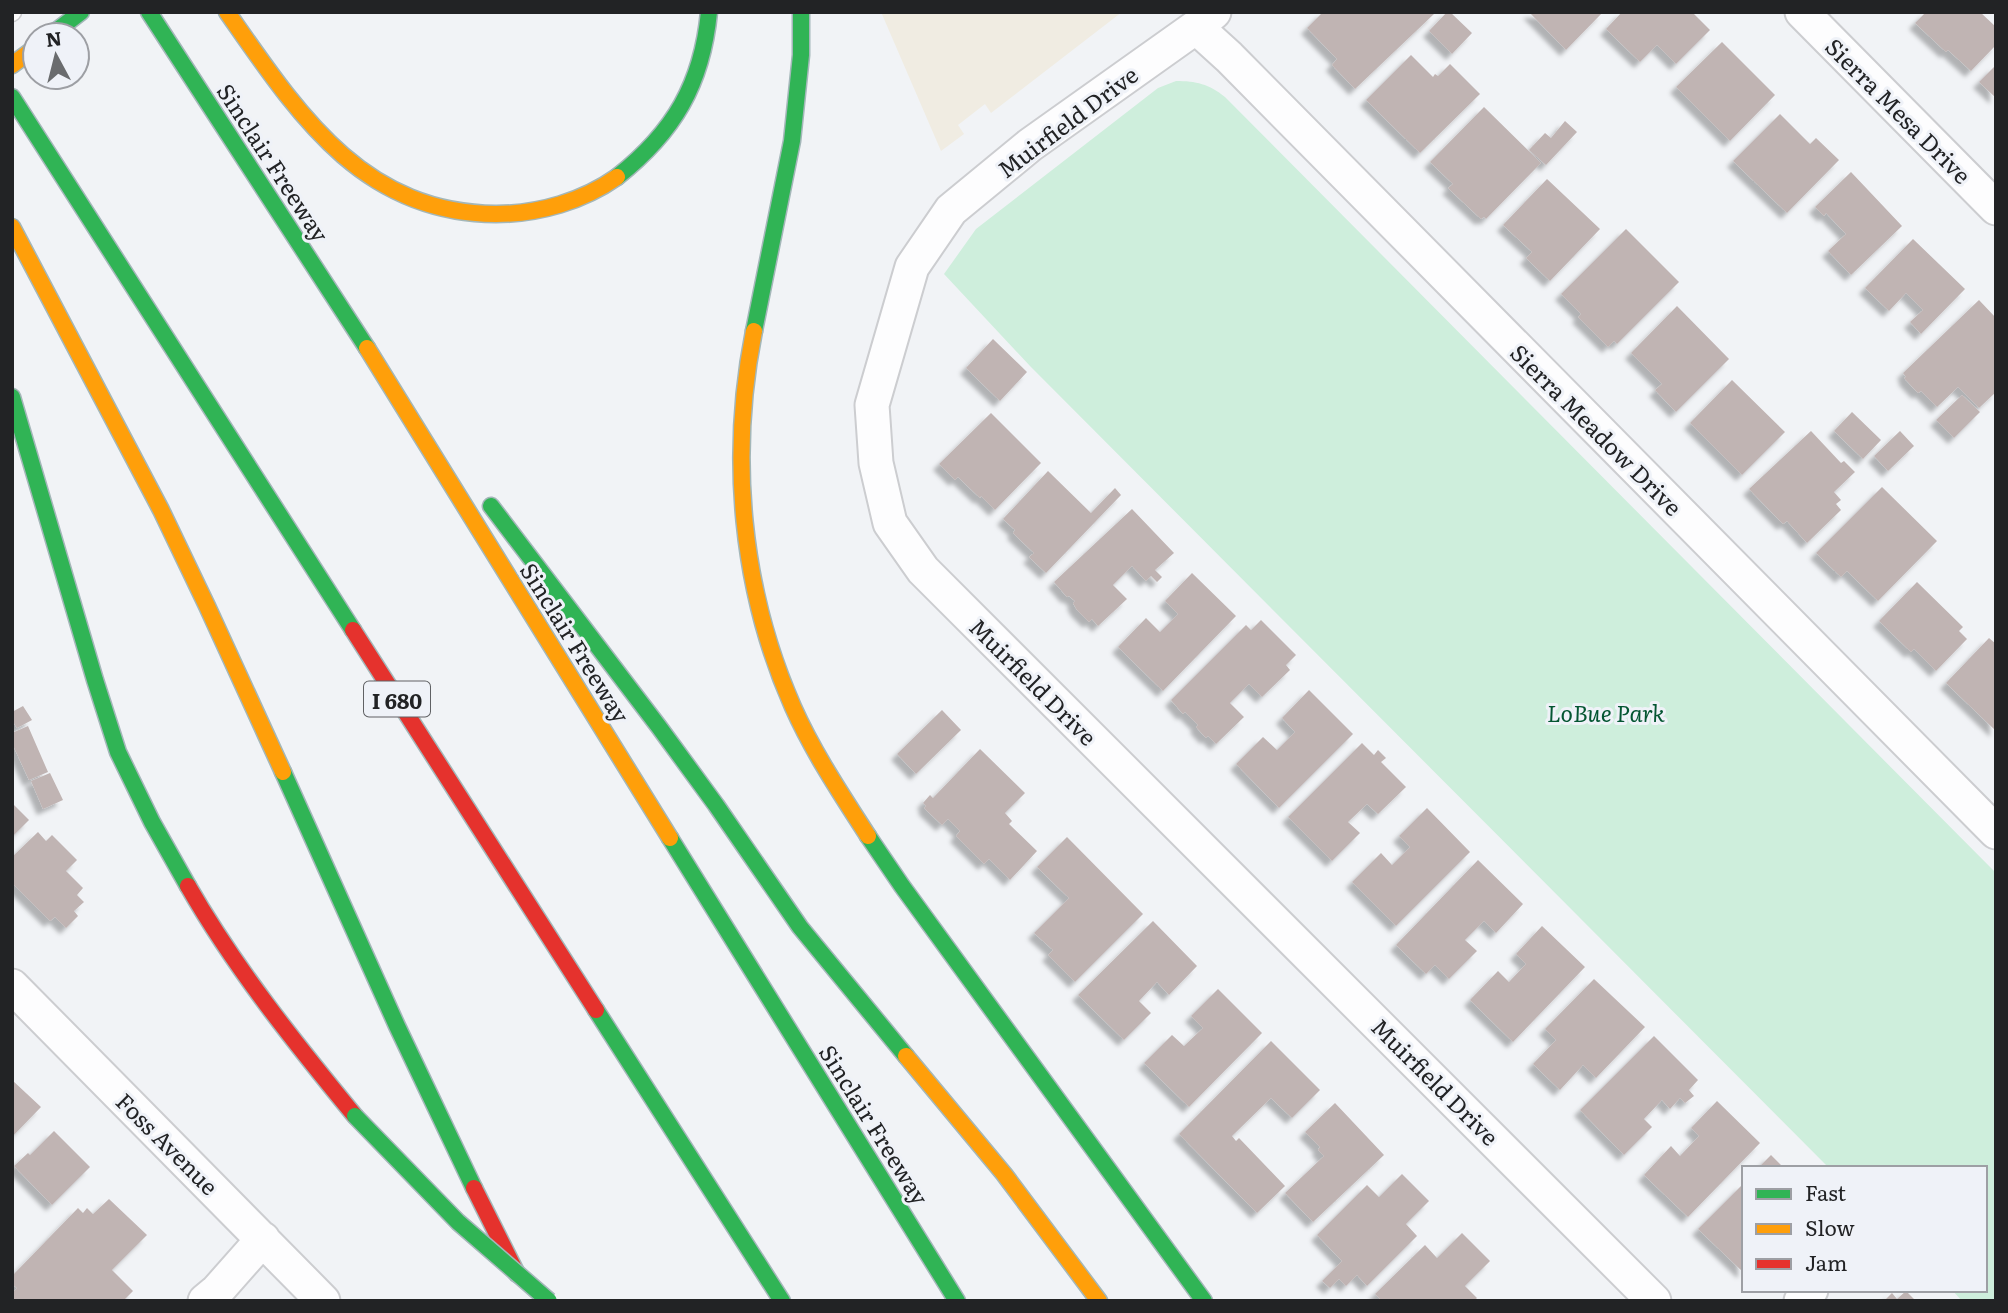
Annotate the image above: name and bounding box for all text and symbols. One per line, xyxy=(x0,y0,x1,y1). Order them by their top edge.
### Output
north arrow xyxy=(21,21,91,91)
text: N xyxy=(44,23,63,53)
street label: Sierra Mesa Drive xyxy=(1818,29,1980,191)
street label: Muirfield Drive xyxy=(990,57,1144,185)
street label: Sinclair Freeway xyxy=(210,76,338,249)
street label: Sierra Meadow Drive xyxy=(1503,335,1691,523)
street label: Sinclair Freeway xyxy=(513,555,639,729)
street label: Muirfield Drive xyxy=(963,610,1105,752)
road number: I 680 xyxy=(364,682,430,716)
park label: LoBue Park xyxy=(1547,695,1665,729)
street label: Muirfield Drive xyxy=(1365,1010,1507,1152)
street label: Sinclair Freeway xyxy=(812,1037,938,1211)
street label: Foss Avenue xyxy=(109,1084,227,1202)
legend xyxy=(1742,1166,1987,1292)
text: Fast xyxy=(1805,1176,1846,1207)
text: Slow xyxy=(1805,1211,1855,1242)
text: Jam xyxy=(1805,1246,1847,1277)

